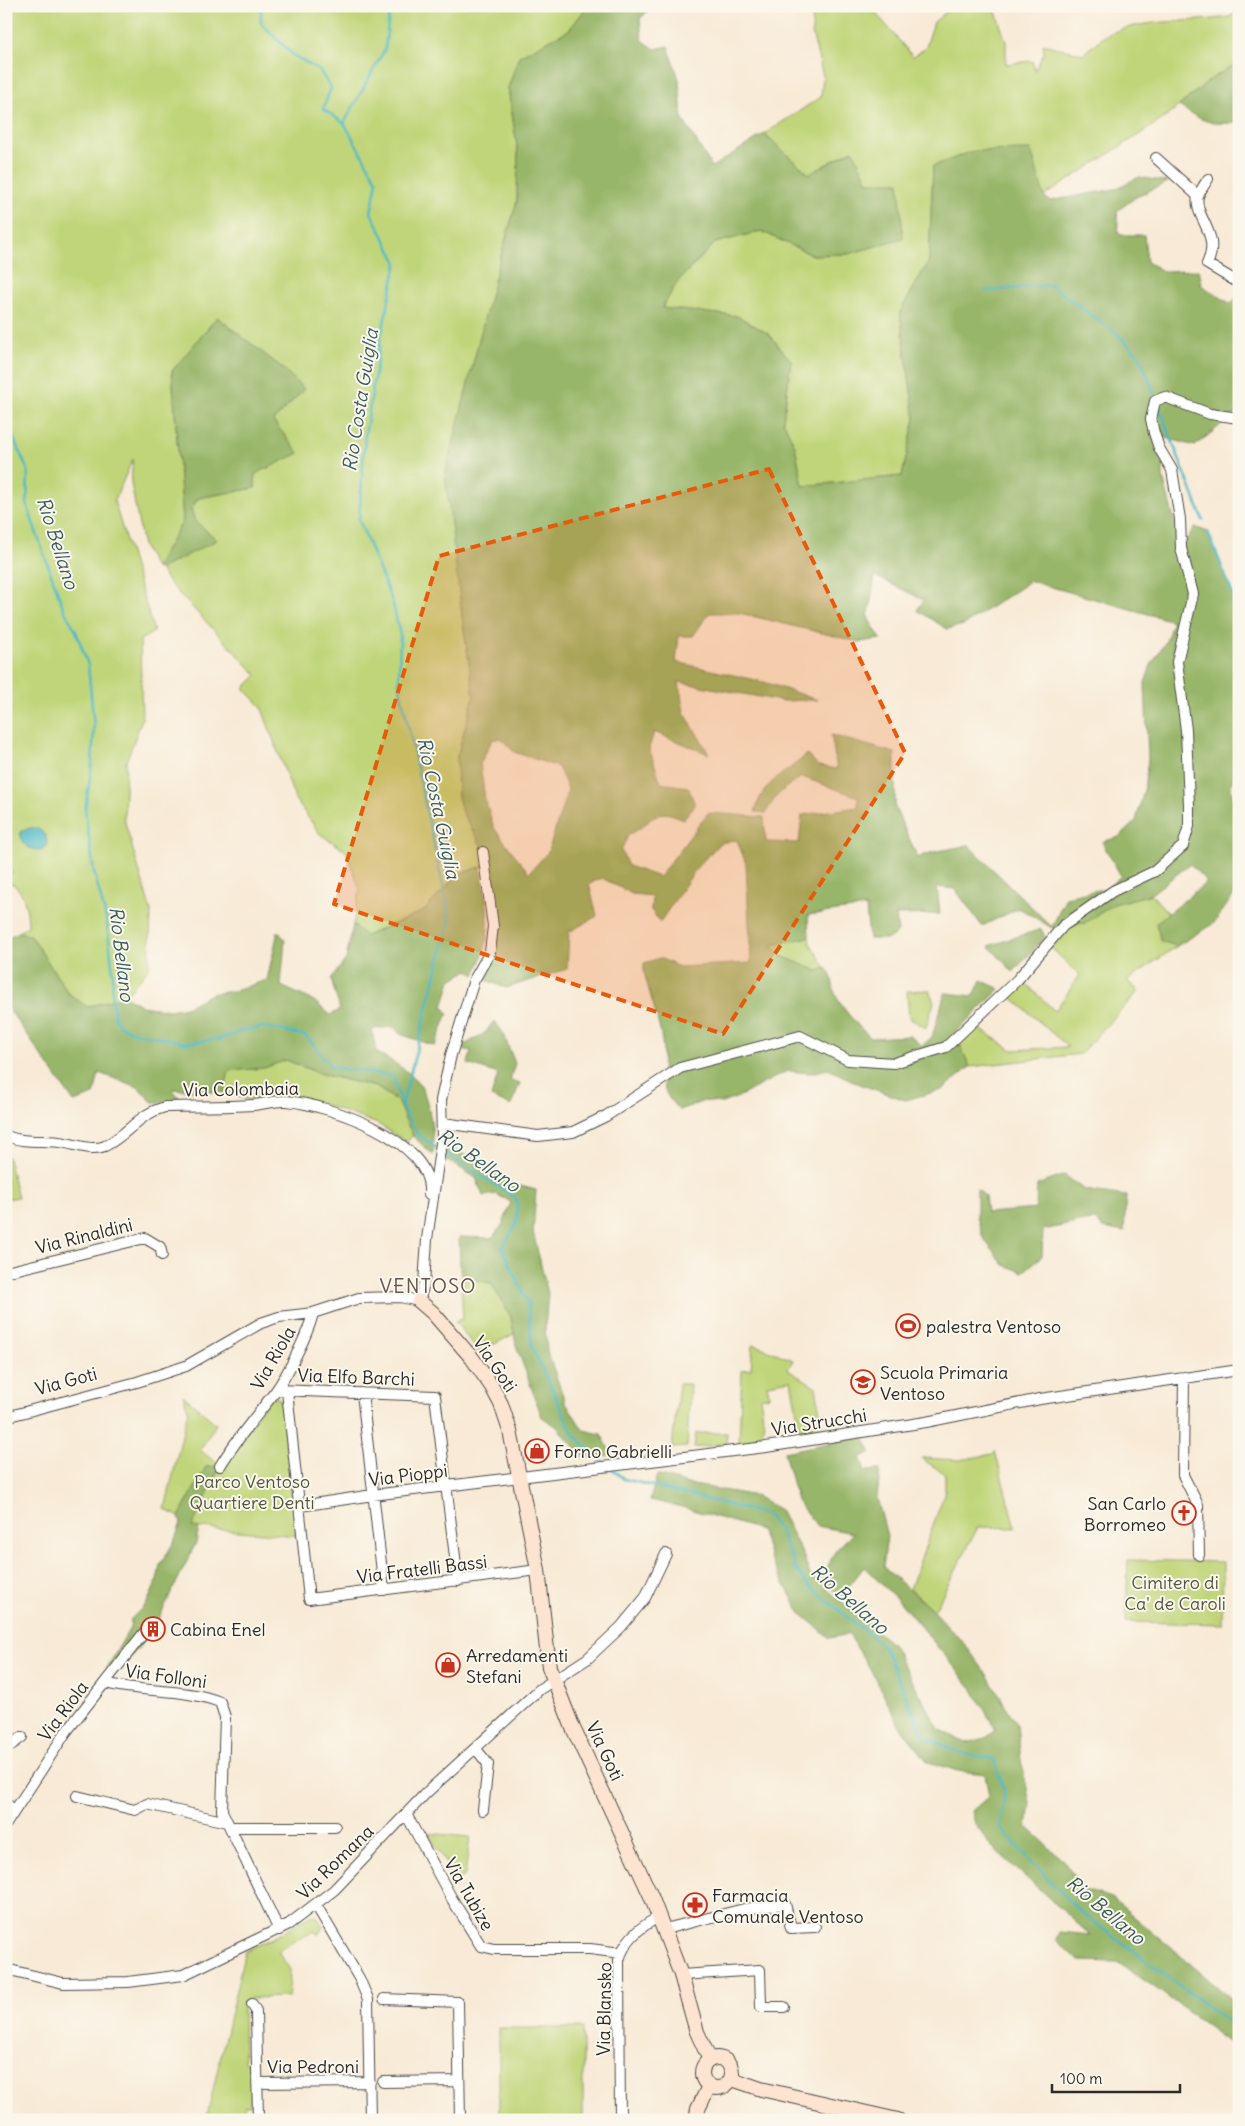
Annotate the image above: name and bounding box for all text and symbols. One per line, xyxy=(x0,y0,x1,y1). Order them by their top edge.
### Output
water label: Rio Costa Guiglia xyxy=(337,326,383,473)
water label: Rio Bellano xyxy=(32,494,85,593)
water label: Rio Costa Guiglia xyxy=(412,735,466,882)
water label: Rio Bellano xyxy=(104,905,140,1004)
street label: Via Colombaia xyxy=(183,1076,299,1102)
water label: Rio Bellano xyxy=(433,1123,526,1198)
street label: Via Rinaldini xyxy=(33,1213,135,1259)
district label: VENTOSO xyxy=(379,1273,477,1298)
sports icon: palestra Ventoso xyxy=(895,1313,921,1339)
place label: palestra Ventoso xyxy=(926,1315,1061,1338)
street label: Via Riola xyxy=(246,1322,300,1394)
street label: Via Goti xyxy=(468,1331,522,1397)
place label: Scuola Primaria Ventoso xyxy=(880,1361,1008,1405)
street label: Via Goti xyxy=(33,1362,99,1400)
street label: Via Elfo Barchi xyxy=(297,1363,415,1391)
school or university icon: Scuola Primaria Ventoso xyxy=(850,1369,876,1395)
street label: Via Strucchi xyxy=(770,1403,868,1441)
shop icon: Forno Gabrielli xyxy=(524,1438,550,1464)
place label: Forno Gabrielli xyxy=(554,1440,672,1463)
street label: Via Pioppi xyxy=(367,1459,449,1491)
park label: Parco Ventoso Quartiere Denti xyxy=(189,1470,315,1514)
place label: San Carlo Borromeo xyxy=(1084,1492,1166,1536)
church icon: San Carlo Borromeo xyxy=(1171,1500,1197,1526)
street label: Via Fratelli Bassi xyxy=(356,1550,488,1588)
water label: Rio Bellano xyxy=(806,1559,895,1640)
park label: Cimitero di Ca' de Caroli xyxy=(1124,1571,1226,1615)
building icon: Cabina Enel xyxy=(140,1616,166,1642)
place label: Cabina Enel xyxy=(170,1618,266,1641)
place label: Arredamenti Stefani xyxy=(466,1644,568,1688)
shop icon: Arredamenti Stefani xyxy=(435,1652,461,1678)
street label: Via Folloni xyxy=(124,1659,208,1693)
street label: Via Riola xyxy=(33,1676,93,1746)
street label: Via Goti xyxy=(581,1718,629,1784)
street label: Via Romana xyxy=(292,1820,378,1904)
street label: Via Tubize xyxy=(439,1853,499,1935)
water label: Rio Bellano xyxy=(1062,1870,1151,1951)
place label: Farmacia Comunale Ventoso xyxy=(712,1884,864,1928)
pharmacy icon: Farmacia Comunale Ventoso xyxy=(682,1892,708,1918)
street label: Via Blansko xyxy=(592,1962,616,2056)
street label: Via Pedroni xyxy=(267,2055,359,2078)
scale bar xyxy=(1052,2061,1180,2093)
text: 100 m xyxy=(1060,2069,1102,2088)

